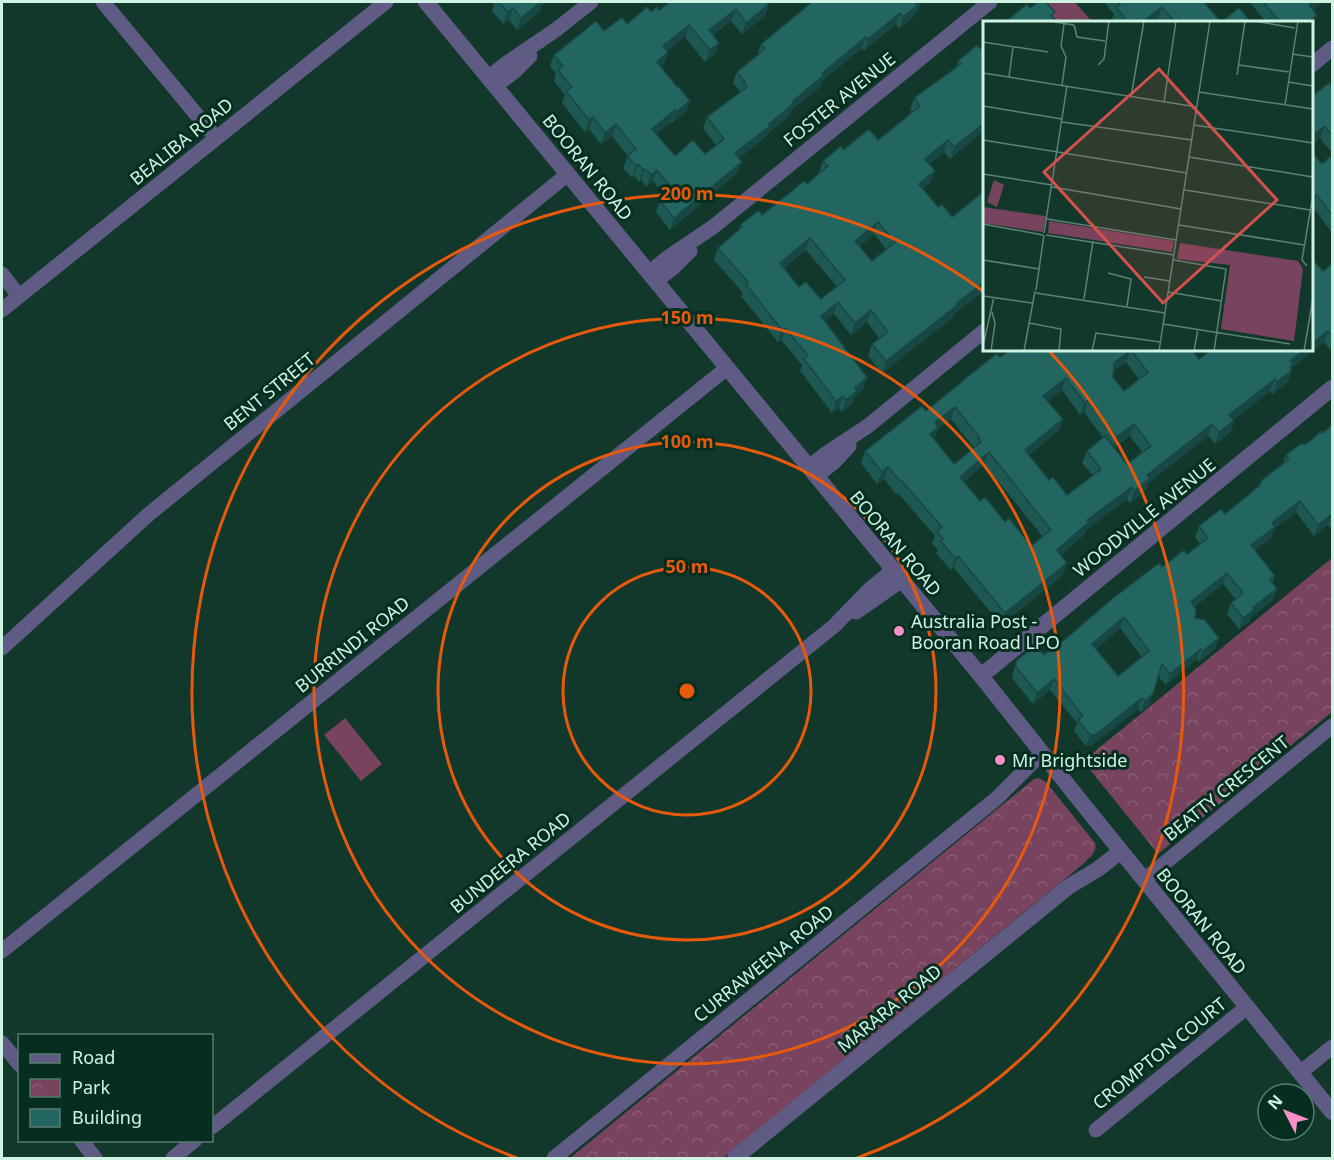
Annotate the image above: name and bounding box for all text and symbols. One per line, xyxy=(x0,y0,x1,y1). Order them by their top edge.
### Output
inset map xyxy=(983,21,1313,351)
street label: FOSTER AVENUE xyxy=(778,46,900,152)
street label: BEALIBA ROAD xyxy=(124,92,238,190)
street label: BOORAN ROAD xyxy=(538,109,638,225)
text: 200 m xyxy=(660,181,714,205)
text: 150 m xyxy=(660,305,714,329)
street label: BENT STREET xyxy=(218,347,320,435)
text: 100 m xyxy=(660,429,714,453)
street label: WOODVILLE AVENUE xyxy=(1068,452,1220,582)
street label: BOORAN ROAD xyxy=(845,485,947,601)
text: 50 m xyxy=(666,554,708,578)
street label: BURRINDI ROAD xyxy=(290,590,414,698)
place label: Australia Post - Booran Road LPO xyxy=(911,609,1060,654)
marker: Australia Post - Booran Road LPO xyxy=(892,624,906,638)
centre of rings xyxy=(677,681,697,701)
street label: BEATTY CRESCENT xyxy=(1158,730,1294,846)
place label: Mr Brightside xyxy=(1012,748,1127,772)
marker: Mr Brightside xyxy=(993,753,1007,767)
street label: BUNDEERA ROAD xyxy=(445,806,575,918)
street label: BOORAN ROAD xyxy=(1152,863,1252,979)
street label: CURRAWEENA ROAD xyxy=(688,899,838,1027)
street label: MARARA ROAD xyxy=(832,959,946,1057)
street label: CROMPTON COURT xyxy=(1087,992,1231,1114)
legend xyxy=(18,1034,213,1142)
text: Road xyxy=(72,1045,115,1069)
text: Park xyxy=(72,1075,110,1099)
north arrow xyxy=(1256,1082,1316,1142)
text: N xyxy=(1262,1090,1287,1114)
text: Building xyxy=(72,1105,142,1129)

